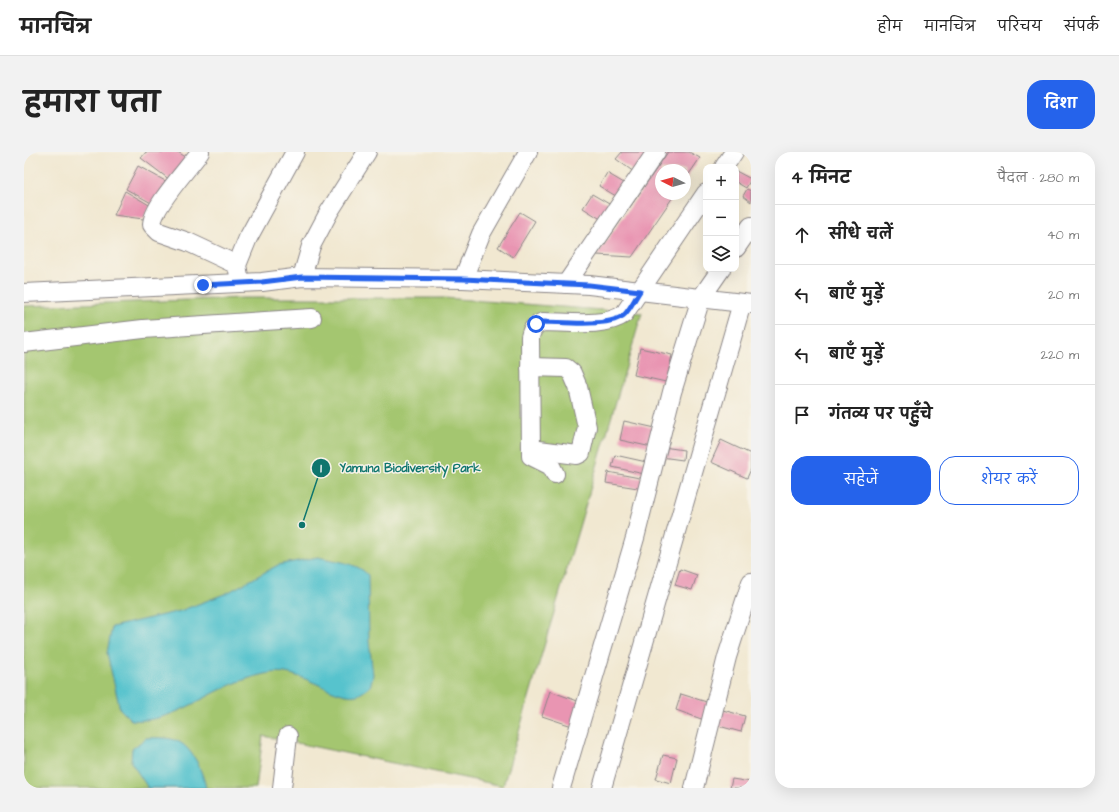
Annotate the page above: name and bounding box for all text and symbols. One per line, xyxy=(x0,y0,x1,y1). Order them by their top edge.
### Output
text: मानचित्र xyxy=(20,14,91,41)
text: होम xyxy=(878,17,902,37)
text: मानचित्र xyxy=(924,17,976,37)
text: परिचय xyxy=(998,17,1042,37)
text: संपर्क xyxy=(1064,17,1099,37)
button: दिशा xyxy=(1027,80,1095,129)
text: हमारा पता xyxy=(24,84,160,123)
north arrow xyxy=(655,164,691,200)
map controls xyxy=(703,164,739,272)
button: + xyxy=(703,164,739,200)
text: 4 मिनट xyxy=(791,166,851,190)
text: पैदल · 280 m xyxy=(997,169,1079,187)
button: − xyxy=(703,200,739,236)
icon: ahead xyxy=(791,224,813,246)
text: सीधे चलें xyxy=(829,224,893,245)
text: 40 m xyxy=(1047,226,1079,244)
button: layers xyxy=(703,236,739,272)
route end xyxy=(194,276,212,294)
icon: left xyxy=(791,284,813,306)
text: बाएँ मुड़ें xyxy=(829,284,884,305)
text: 20 m xyxy=(1048,286,1079,304)
route start xyxy=(527,315,545,333)
icon: left xyxy=(791,344,813,366)
text: बाएँ मुड़ें xyxy=(829,344,884,365)
text: 220 m xyxy=(1041,346,1079,364)
icon: arrive xyxy=(791,404,813,426)
text: गंतव्य पर पहुँचे xyxy=(829,404,932,425)
callout: Yamuna Biodiversity Park xyxy=(311,456,488,480)
button: सहेजें xyxy=(791,456,931,505)
button: शेयर करें xyxy=(939,456,1079,505)
text: 1 xyxy=(320,460,322,477)
text: Yamuna Biodiversity Park xyxy=(339,460,481,478)

